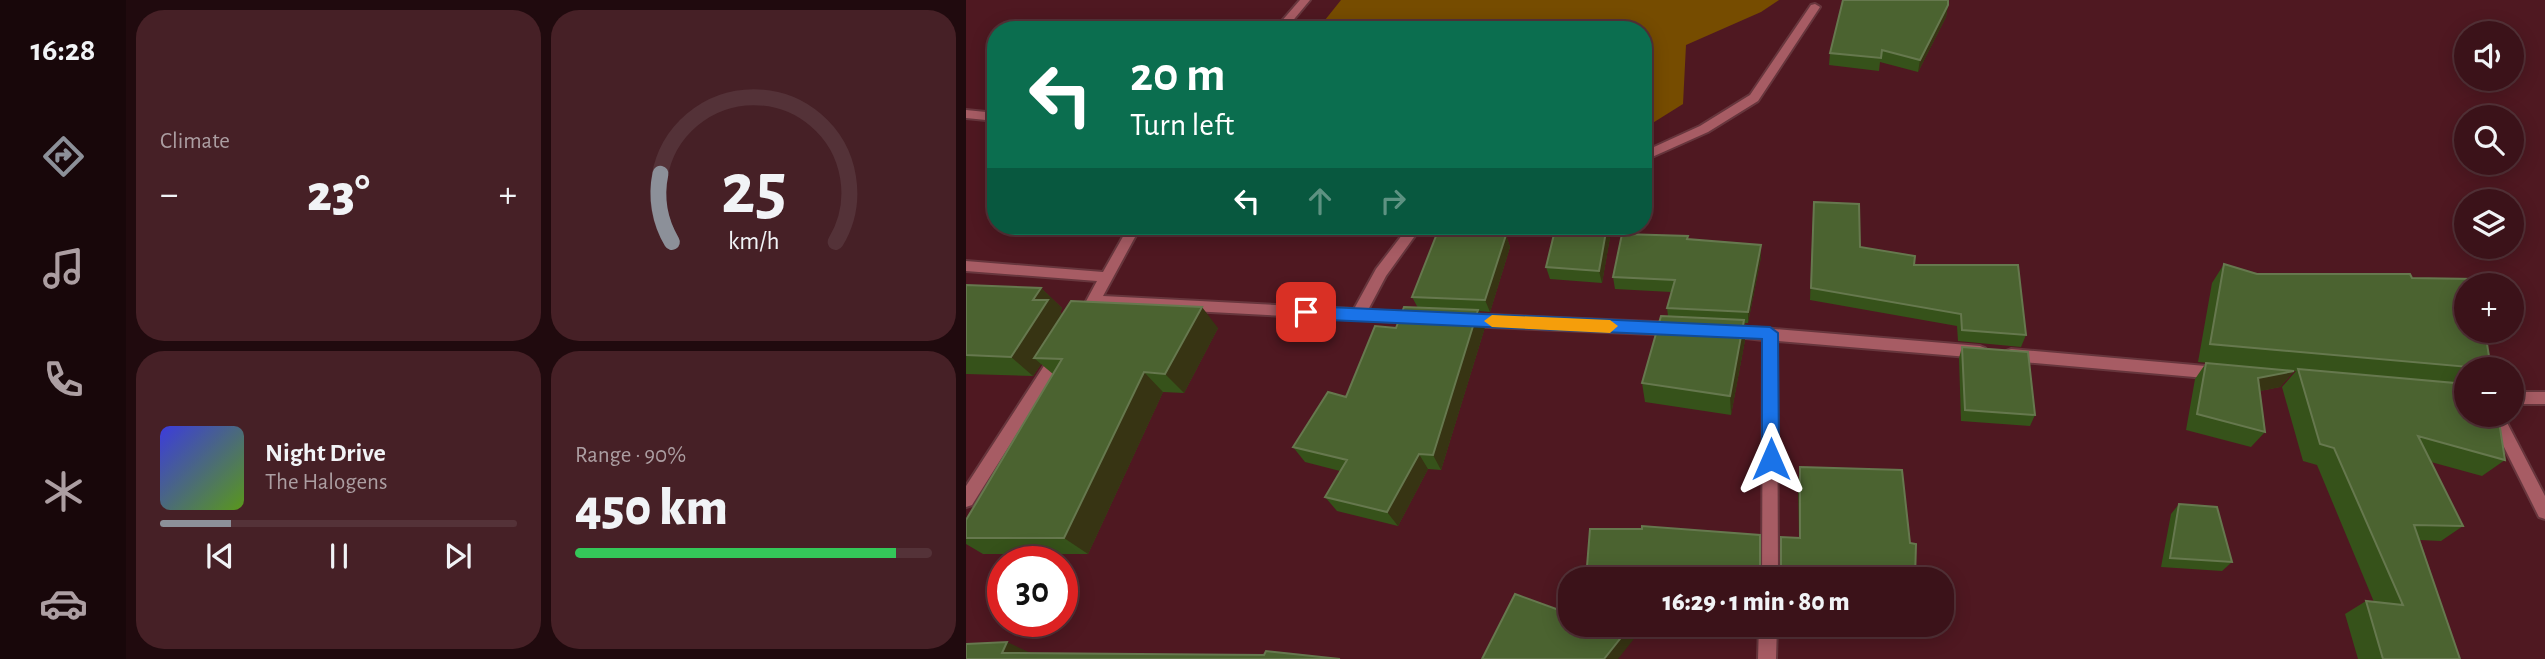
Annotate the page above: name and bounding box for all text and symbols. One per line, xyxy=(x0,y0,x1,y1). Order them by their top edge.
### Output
map controls xyxy=(2454,21,2524,427)
button: sound xyxy=(2454,21,2524,91)
text: 16:28 xyxy=(30,34,96,66)
icon: left xyxy=(1015,49,1106,140)
text: 20 m xyxy=(1130,51,1226,100)
button: search xyxy=(2454,105,2524,175)
text: Turn left xyxy=(1130,109,1234,141)
text: Climate xyxy=(160,130,230,153)
icon: directions xyxy=(39,132,88,181)
text: 25 xyxy=(721,154,786,227)
text: 23° xyxy=(307,168,370,220)
text: − xyxy=(160,176,178,214)
text: + xyxy=(499,176,517,214)
icon: left xyxy=(1228,182,1266,220)
icon: ahead xyxy=(1301,182,1339,220)
icon: right xyxy=(1374,182,1412,220)
button: layers xyxy=(2454,189,2524,259)
text: km/h xyxy=(728,228,779,253)
icon: music xyxy=(39,244,88,293)
button: + xyxy=(2454,273,2524,343)
pin xyxy=(1276,282,1336,342)
icon: arrive xyxy=(1287,293,1325,331)
icon: phone xyxy=(39,355,88,404)
button: − xyxy=(2454,357,2524,427)
position arrow xyxy=(1734,422,1808,496)
text: Night Drive xyxy=(265,440,386,466)
text: Range · 90% xyxy=(575,444,686,467)
icon: climate xyxy=(39,467,88,516)
text: The Halogens xyxy=(265,471,387,494)
text: 450 km xyxy=(575,482,728,534)
icon: previous xyxy=(201,537,239,575)
icon: pause xyxy=(320,537,358,575)
icon: next xyxy=(439,537,477,575)
speed limit sign: 30 xyxy=(987,546,1078,637)
icon: car xyxy=(39,579,88,628)
text: 16:29 · 1 min · 80 m xyxy=(1662,589,1850,615)

